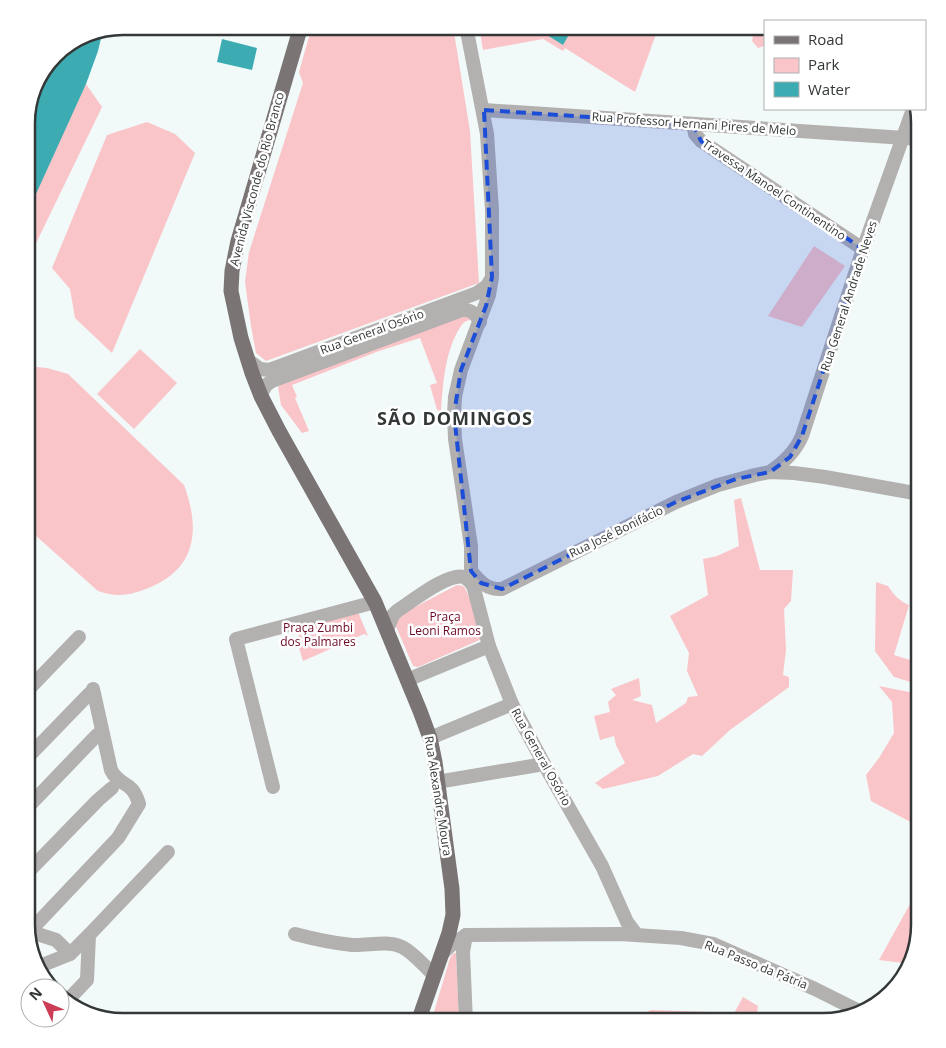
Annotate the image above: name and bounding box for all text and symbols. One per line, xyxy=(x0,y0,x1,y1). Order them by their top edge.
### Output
legend xyxy=(764,20,926,110)
text: Road xyxy=(808,29,844,49)
text: Park xyxy=(808,54,839,74)
text: Water xyxy=(808,79,850,99)
street label: Avenida Visconde do Rio Branco xyxy=(225,90,288,268)
street label: Rua Professor Hernani Pires de Melo xyxy=(591,108,797,139)
street label: Travessa Manoel Continentino xyxy=(699,135,849,244)
street label: Rua General Andrade Neves xyxy=(816,218,881,373)
street label: Rua General Osório xyxy=(318,305,426,358)
district label: SÃO DOMINGOS xyxy=(377,406,533,430)
street label: Rua José Bonifácio xyxy=(566,501,666,562)
park label: Praça Leoni Ramos xyxy=(409,608,481,639)
park label: Praça Zumbi dos Palmares xyxy=(280,619,356,650)
street label: Rua General Osório xyxy=(508,705,575,809)
street label: Rua Alexandre Moura xyxy=(421,735,456,857)
street label: Rua Passo da Pátria xyxy=(702,936,810,993)
north arrow xyxy=(20,978,70,1028)
text: N xyxy=(24,983,46,1004)

